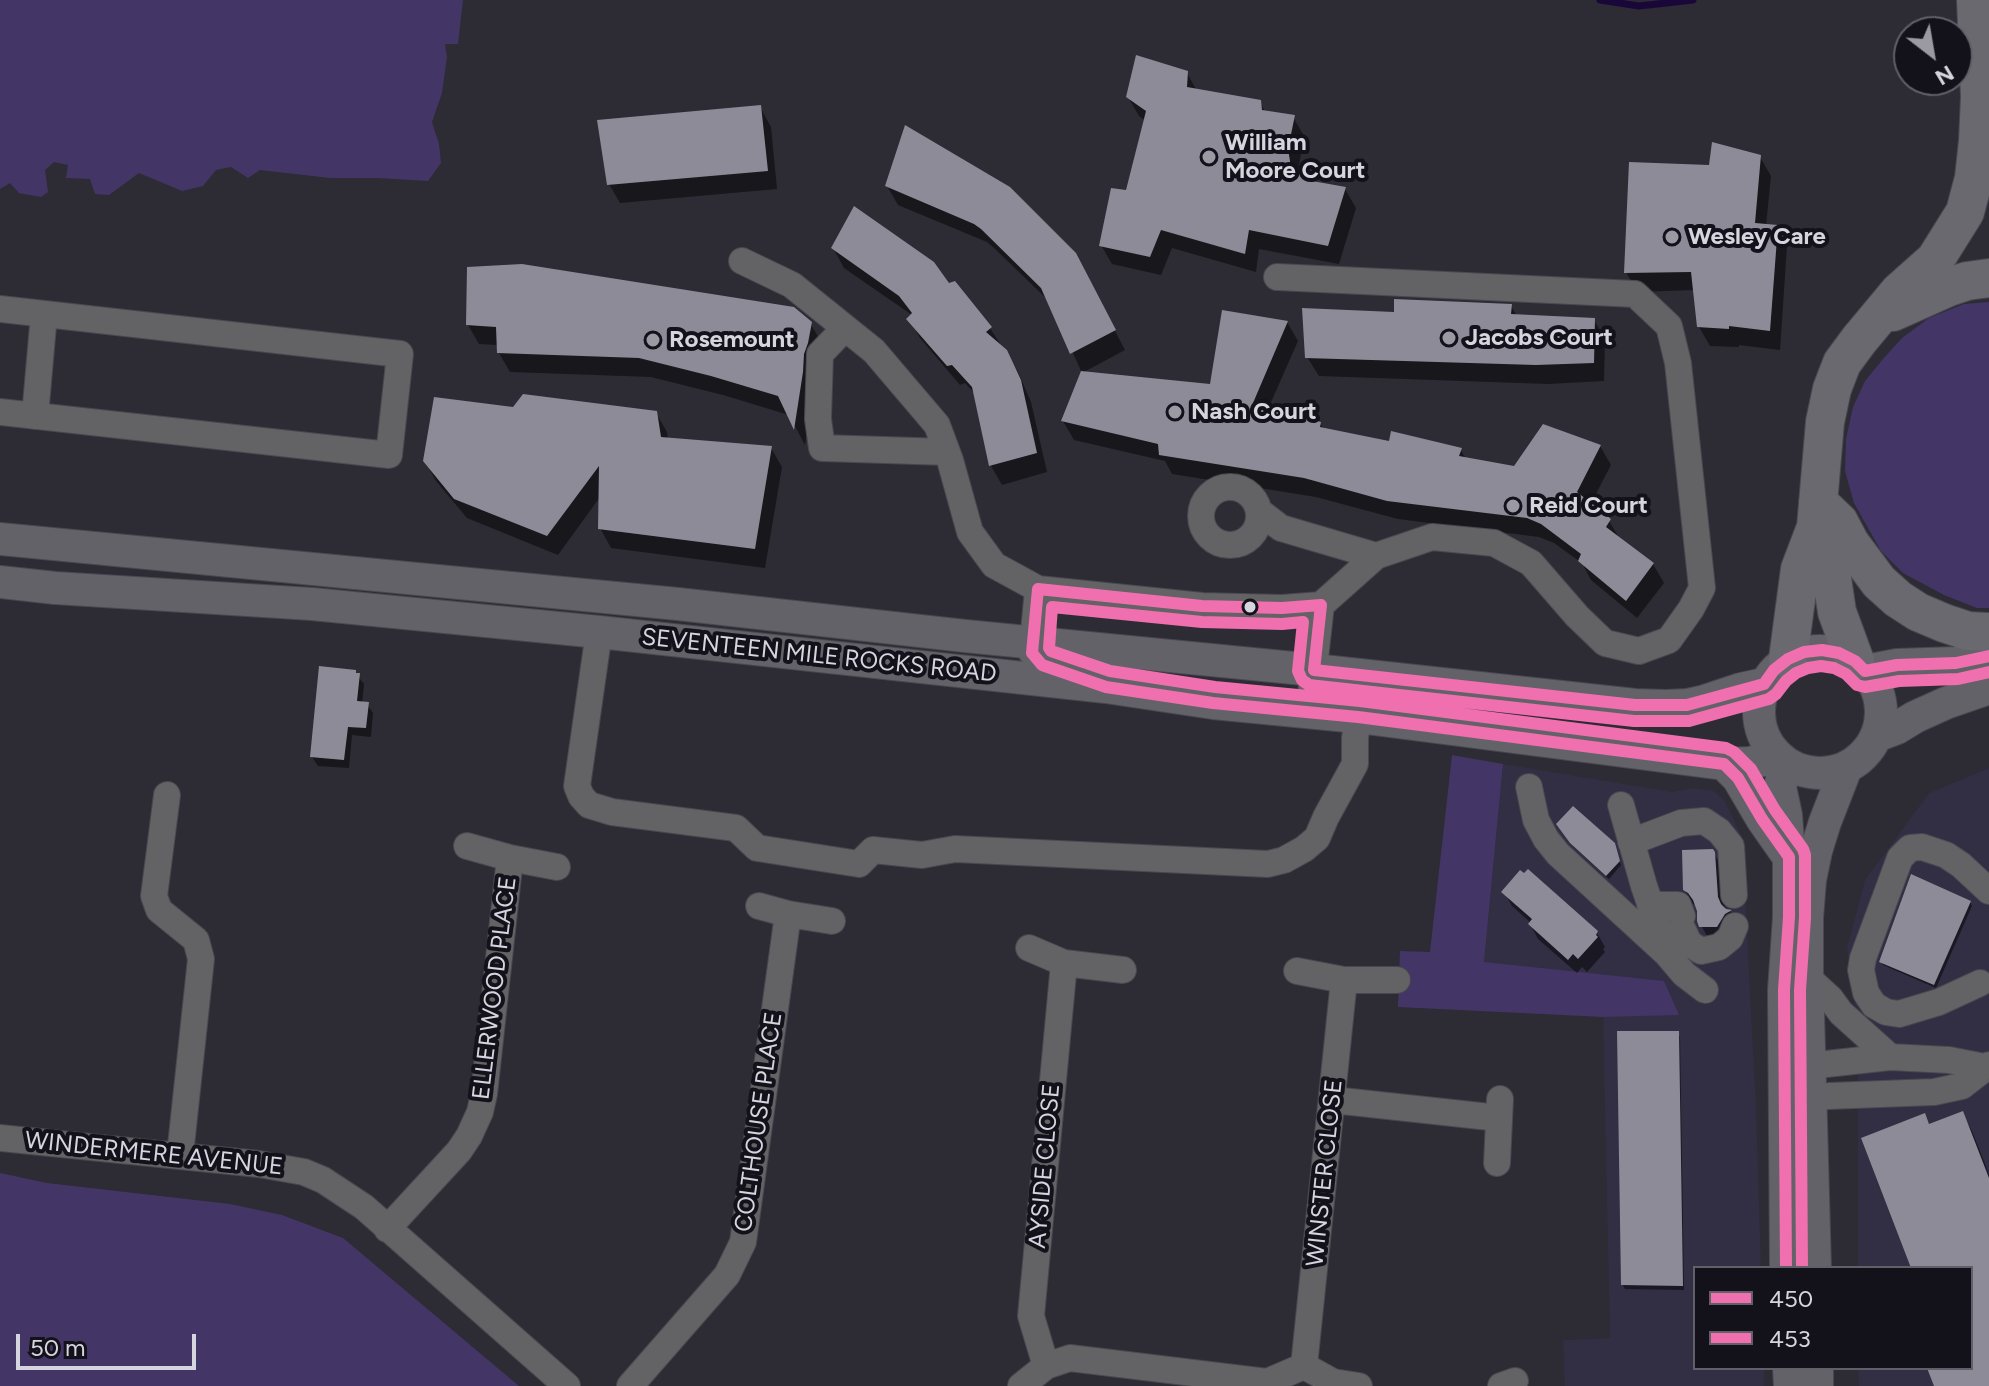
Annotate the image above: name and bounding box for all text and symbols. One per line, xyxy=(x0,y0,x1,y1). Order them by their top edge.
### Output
north arrow xyxy=(1893,16,1973,96)
text: N xyxy=(1930,59,1959,91)
place label: William Moore Court xyxy=(1225,129,1365,185)
marker: William Moore Court xyxy=(1200,148,1218,166)
place label: Wesley Care xyxy=(1688,223,1826,251)
marker: Wesley Care xyxy=(1663,228,1681,246)
place label: Jacobs Court xyxy=(1465,324,1613,352)
place label: Rosemount xyxy=(669,326,795,354)
marker: Jacobs Court xyxy=(1440,329,1458,347)
marker: Rosemount xyxy=(644,331,662,349)
place label: Nash Court xyxy=(1191,398,1317,426)
marker: Nash Court xyxy=(1166,403,1184,421)
place label: Reid Court xyxy=(1529,492,1648,520)
marker: Reid Court xyxy=(1504,497,1522,515)
unlabelled marker xyxy=(1242,599,1258,615)
street label: SEVENTEEN MILE ROCKS ROAD xyxy=(640,623,998,689)
street label: ELLERWOOD PLACE xyxy=(467,875,523,1101)
street label: COLTHOUSE PLACE xyxy=(729,1010,789,1234)
street label: WINSTER CLOSE xyxy=(1301,1078,1349,1268)
street label: AYSIDE CLOSE xyxy=(1023,1082,1067,1250)
street label: WINDERMERE AVENUE xyxy=(24,1126,284,1182)
legend xyxy=(1693,1266,1973,1370)
text: 450 xyxy=(1769,1284,1813,1313)
scale bar xyxy=(20,1318,200,1368)
text: 453 xyxy=(1769,1324,1811,1353)
text: 50 m xyxy=(30,1333,86,1362)

